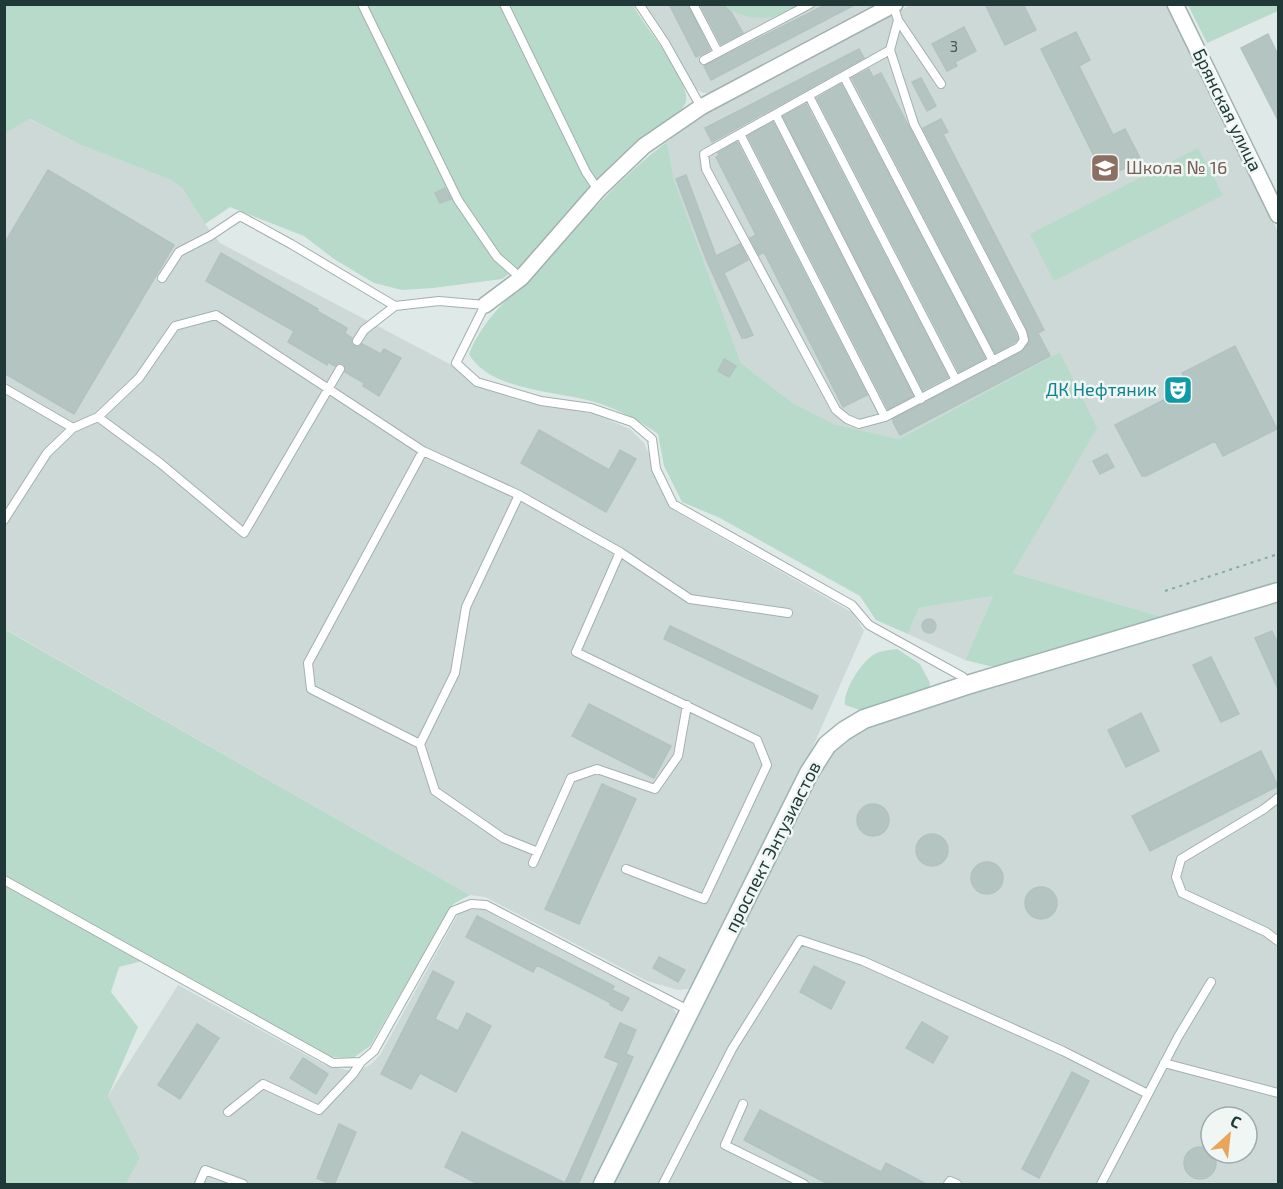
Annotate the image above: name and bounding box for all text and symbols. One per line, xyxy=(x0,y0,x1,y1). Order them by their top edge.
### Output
house number: 3 xyxy=(950,37,958,55)
street label: Брянская улица xyxy=(1189,45,1267,175)
school or university icon: Школа № 16 xyxy=(1089,152,1121,184)
place label: Школа № 16 xyxy=(1126,156,1227,178)
theatre icon: ДК Нефтяник xyxy=(1162,374,1194,406)
place label: ДК Нефтяник xyxy=(1046,378,1157,400)
street label: проспект Энтузиастов xyxy=(719,757,825,936)
north arrow xyxy=(1199,1105,1259,1165)
text: С xyxy=(1228,1111,1245,1132)

